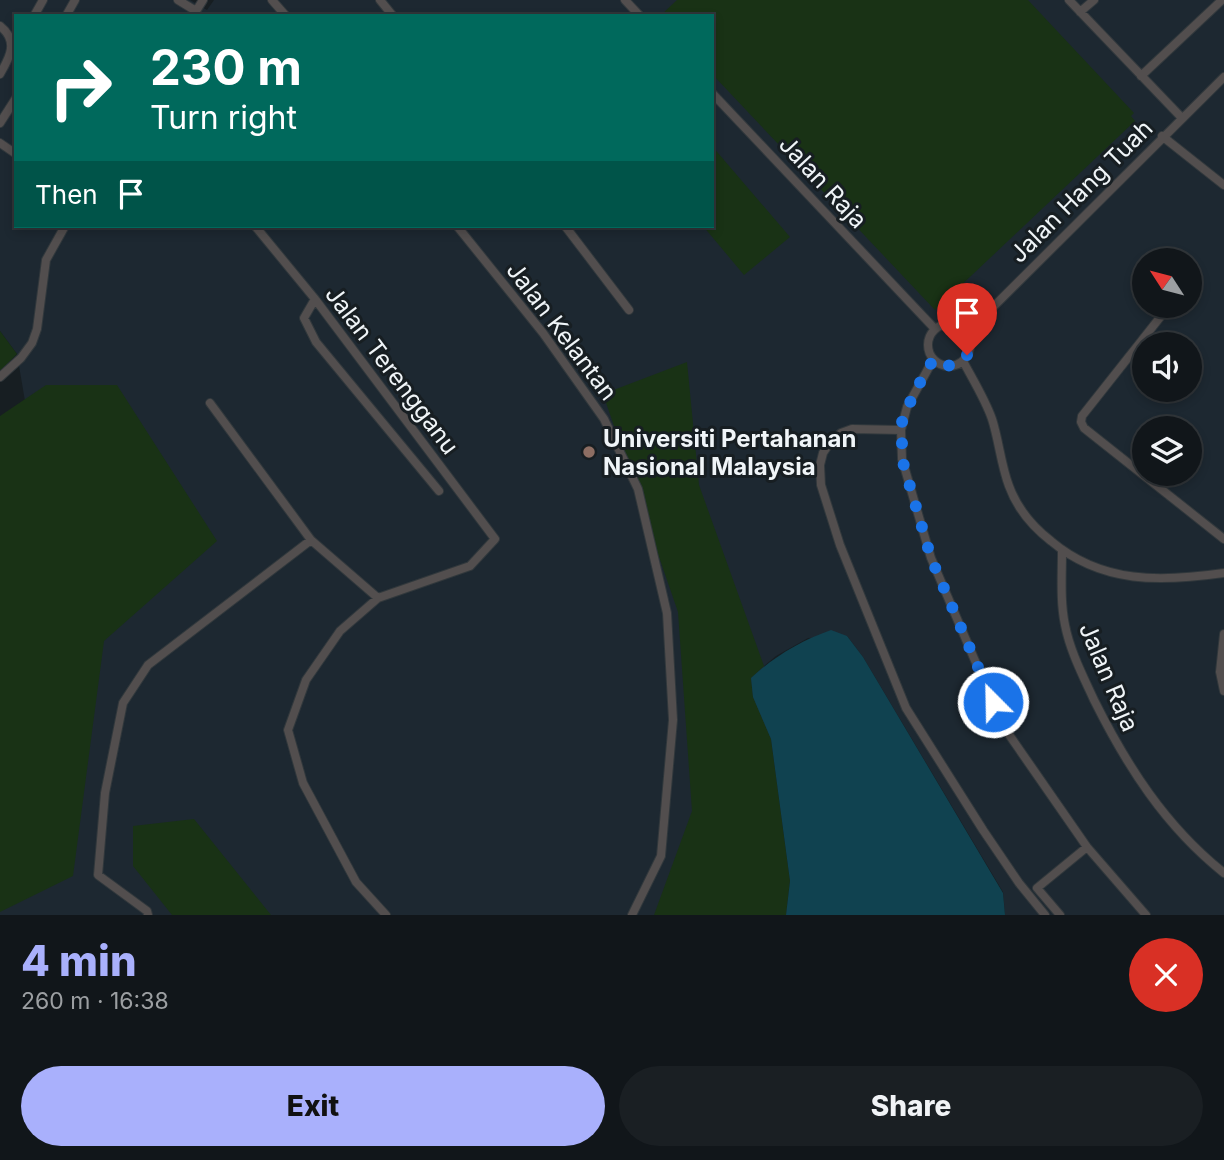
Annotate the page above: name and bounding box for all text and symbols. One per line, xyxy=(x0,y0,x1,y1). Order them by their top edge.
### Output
text: 230 m xyxy=(150,38,302,97)
icon: right xyxy=(35,42,126,133)
text: Turn right xyxy=(150,98,297,137)
street label: Jalan Hang Tuah xyxy=(1004,114,1158,268)
street label: Jalan Raja xyxy=(773,130,873,234)
icon: arrive xyxy=(112,175,150,213)
text: Then xyxy=(35,179,98,210)
north arrow xyxy=(1132,248,1202,318)
map controls xyxy=(1132,248,1202,486)
street label: Jalan Kelantan xyxy=(501,256,623,406)
street label: Jalan Terengganu xyxy=(319,280,465,460)
pin xyxy=(937,283,997,355)
icon: arrive xyxy=(948,294,986,332)
button: sound xyxy=(1132,332,1202,402)
button: layers xyxy=(1132,416,1202,486)
place label: Universiti Pertahanan Nasional Malaysia xyxy=(603,424,856,481)
marker: Universiti Pertahanan Nasional Malaysia xyxy=(581,444,597,460)
street label: Jalan Raja xyxy=(1073,618,1145,736)
position arrow xyxy=(956,665,1030,739)
text: 4 min xyxy=(21,935,137,986)
button: close xyxy=(1129,938,1203,1012)
text: 260 m · 16:38 xyxy=(21,987,169,1015)
button: Exit xyxy=(21,1066,605,1146)
button: Share xyxy=(619,1066,1203,1146)

